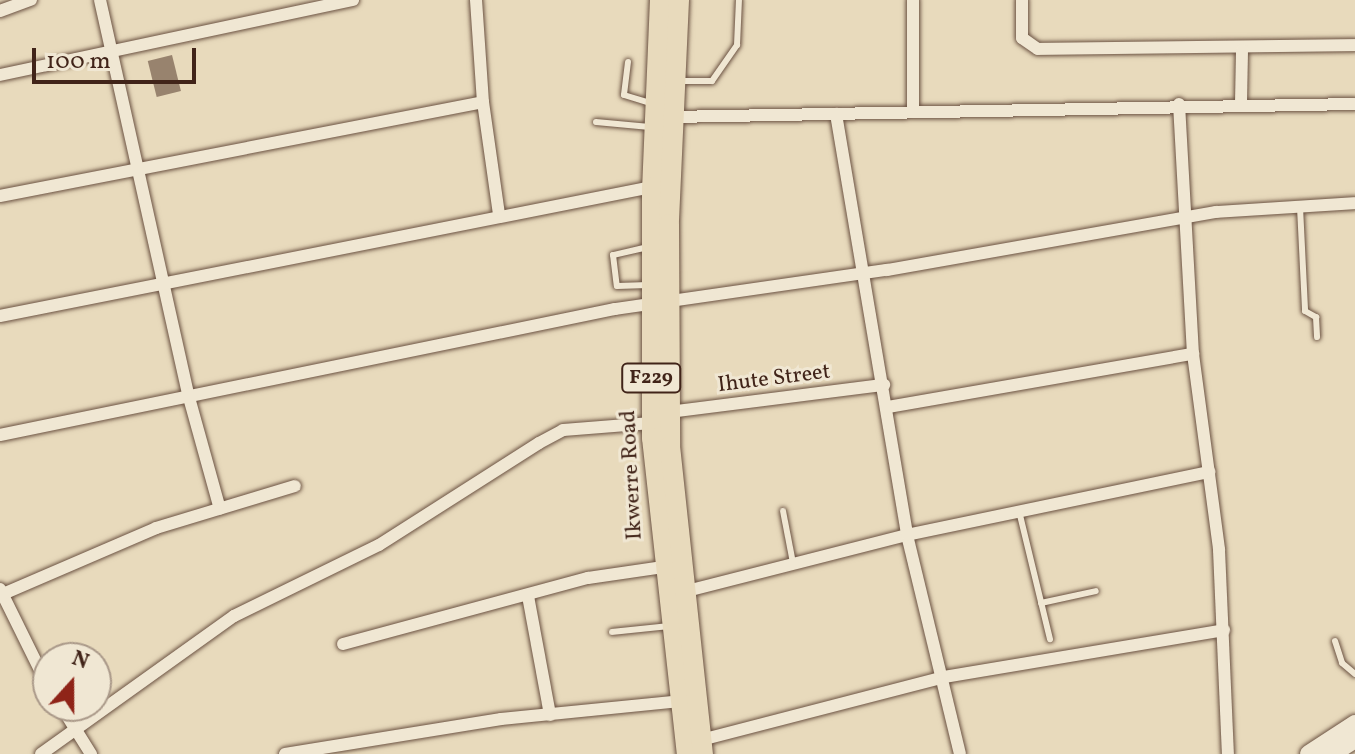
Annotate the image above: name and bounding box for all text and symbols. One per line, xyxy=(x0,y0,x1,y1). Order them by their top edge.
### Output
scale bar xyxy=(36,32,200,82)
text: 100 m xyxy=(46,45,111,79)
street label: Ihute Street xyxy=(716,359,832,399)
road number: F229 xyxy=(621,362,681,394)
street label: Ikwerre Road xyxy=(615,409,649,541)
north arrow xyxy=(32,642,112,722)
text: N xyxy=(67,644,93,678)

